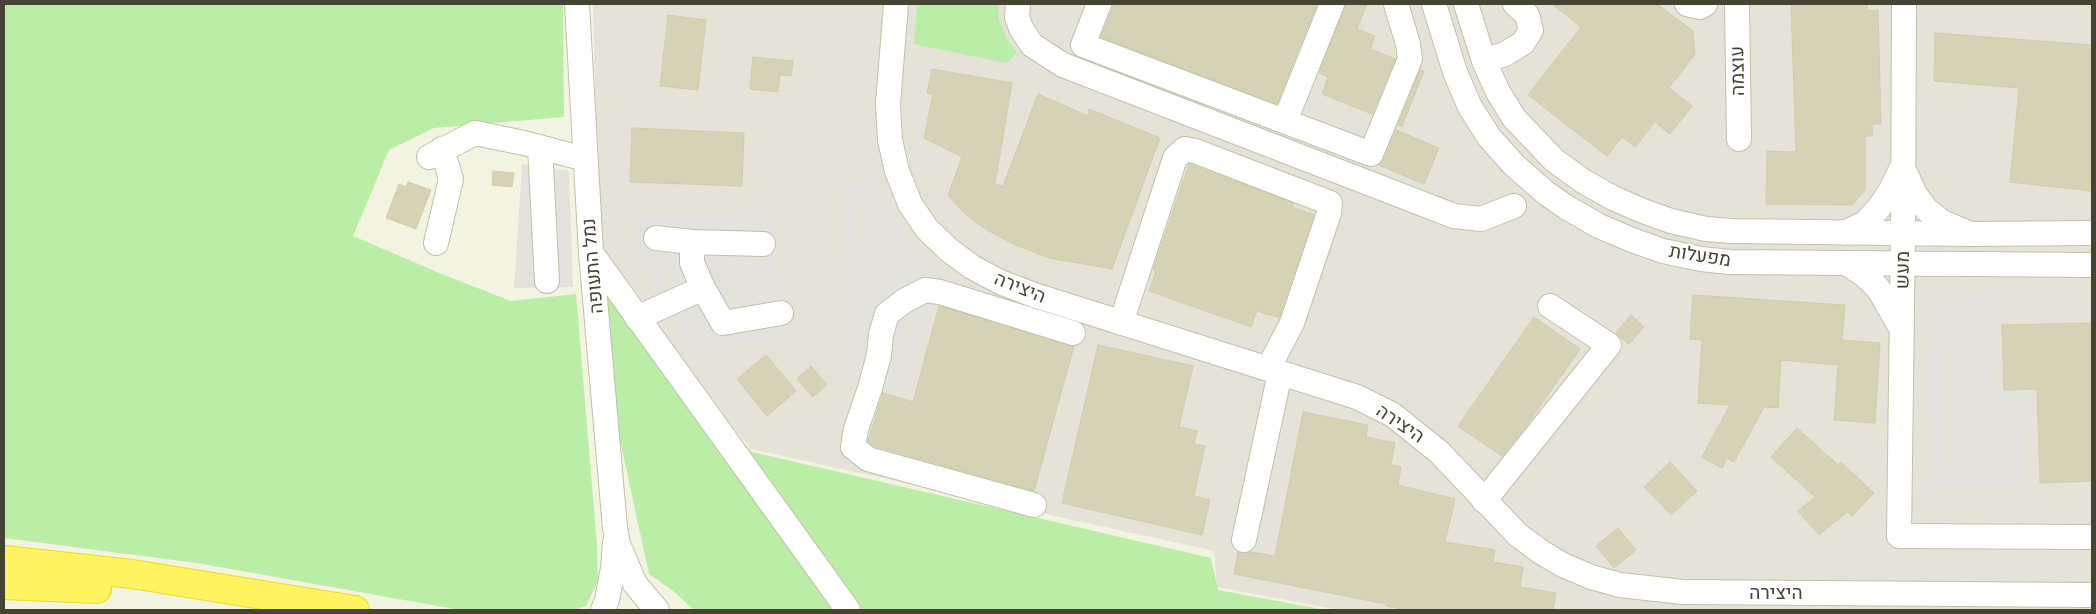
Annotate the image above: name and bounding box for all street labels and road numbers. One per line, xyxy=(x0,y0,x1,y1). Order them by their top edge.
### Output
street label: עוצמה xyxy=(1726,46,1750,96)
street label: נמל התעופה xyxy=(577,217,609,315)
street label: מפעלות xyxy=(1668,240,1732,272)
street label: מעש xyxy=(1891,251,1915,289)
street label: היצירה xyxy=(991,267,1049,309)
street label: היצירה xyxy=(1371,400,1429,448)
street label: היצירה xyxy=(1749,582,1803,604)

